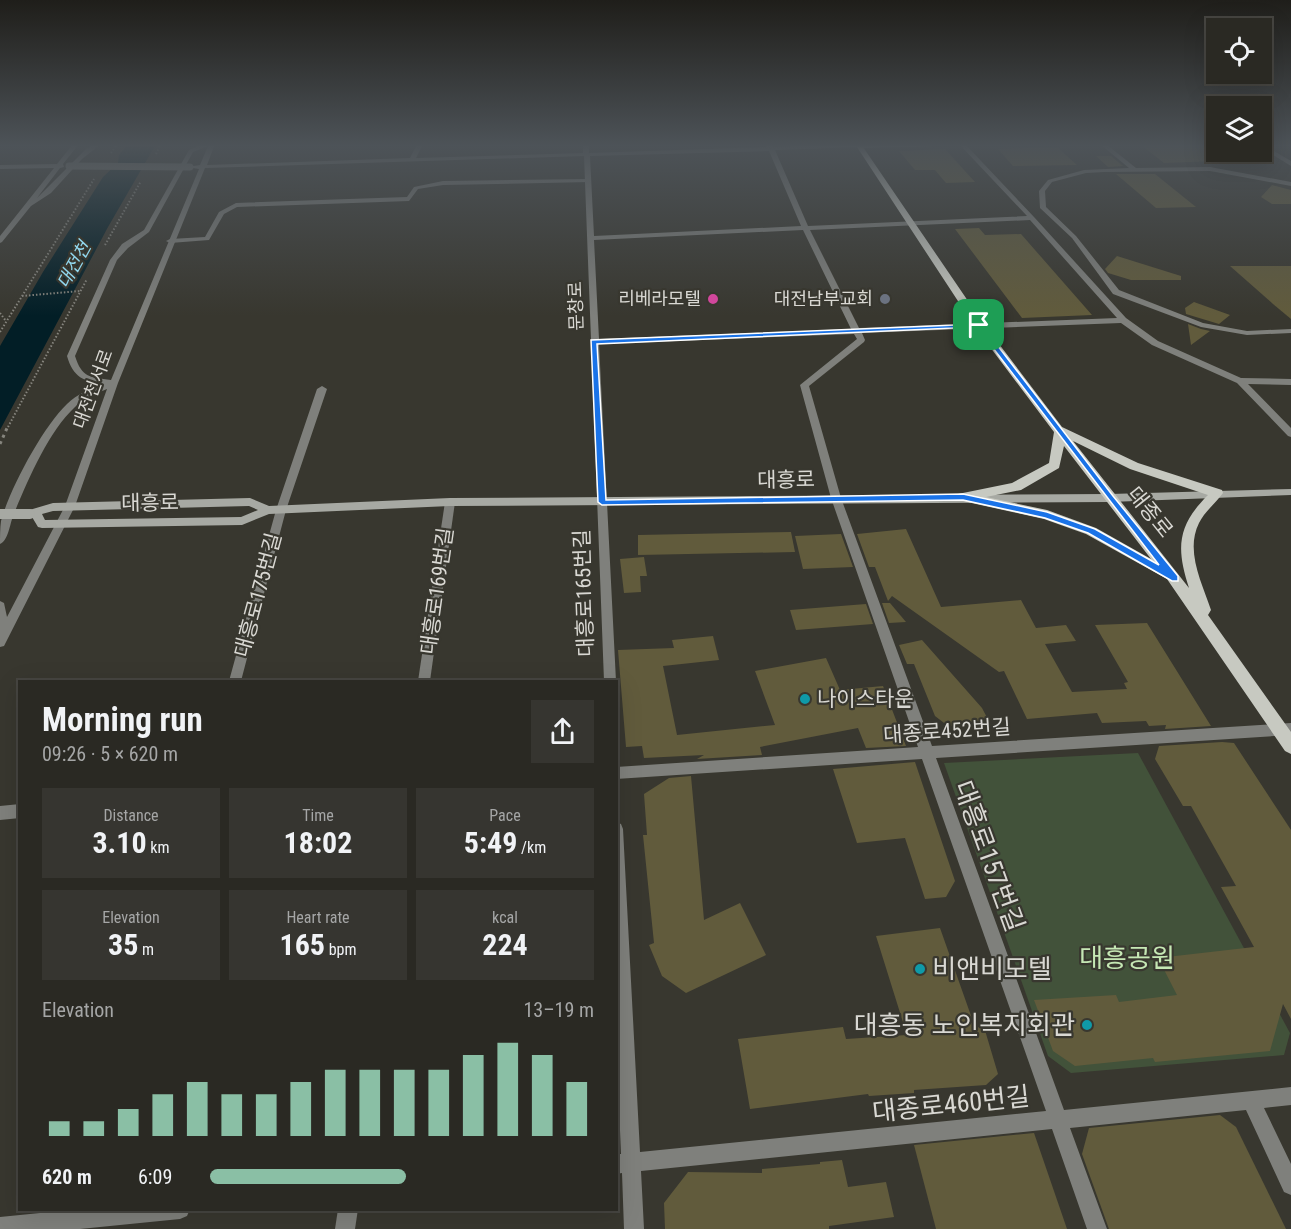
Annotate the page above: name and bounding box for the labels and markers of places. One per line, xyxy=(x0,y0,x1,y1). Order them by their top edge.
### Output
place label: 리베라모텔 xyxy=(618,288,701,309)
place label: 대전남부교회 xyxy=(774,288,873,309)
marker: 리베라모텔 xyxy=(706,292,720,306)
marker: 대전남부교회 xyxy=(878,292,892,306)
pin xyxy=(953,299,1004,350)
place label: 나이스타운 xyxy=(817,687,914,711)
marker: 나이스타운 xyxy=(798,692,812,706)
place label: 비앤비모텔 xyxy=(932,954,1052,984)
marker: 비앤비모텔 xyxy=(913,962,927,976)
place label: 대흥동 노인복지회관 xyxy=(854,1010,1075,1040)
marker: 대흥동 노인복지회관 xyxy=(1080,1018,1094,1032)

